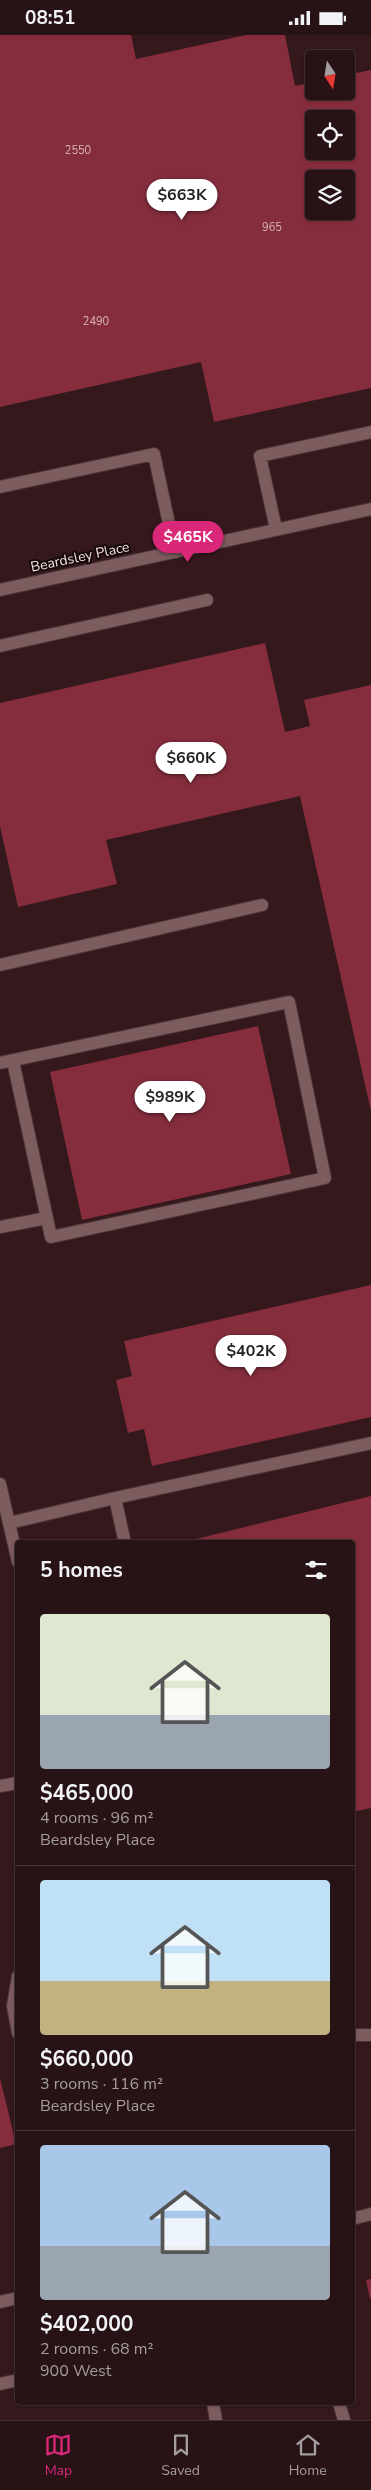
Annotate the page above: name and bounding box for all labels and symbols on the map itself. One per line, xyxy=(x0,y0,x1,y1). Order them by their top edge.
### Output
north arrow xyxy=(305,50,355,100)
house number: 2550 xyxy=(65,143,92,158)
pin: $663K xyxy=(147,179,217,221)
house number: 965 xyxy=(262,220,282,235)
house number: 2490 xyxy=(83,314,110,329)
pin: $465K xyxy=(153,521,223,563)
street label: Beardsley Place xyxy=(29,537,131,577)
pin: $660K xyxy=(156,741,226,784)
pin: $989K xyxy=(135,1081,205,1123)
pin: $402K xyxy=(216,1335,286,1377)

